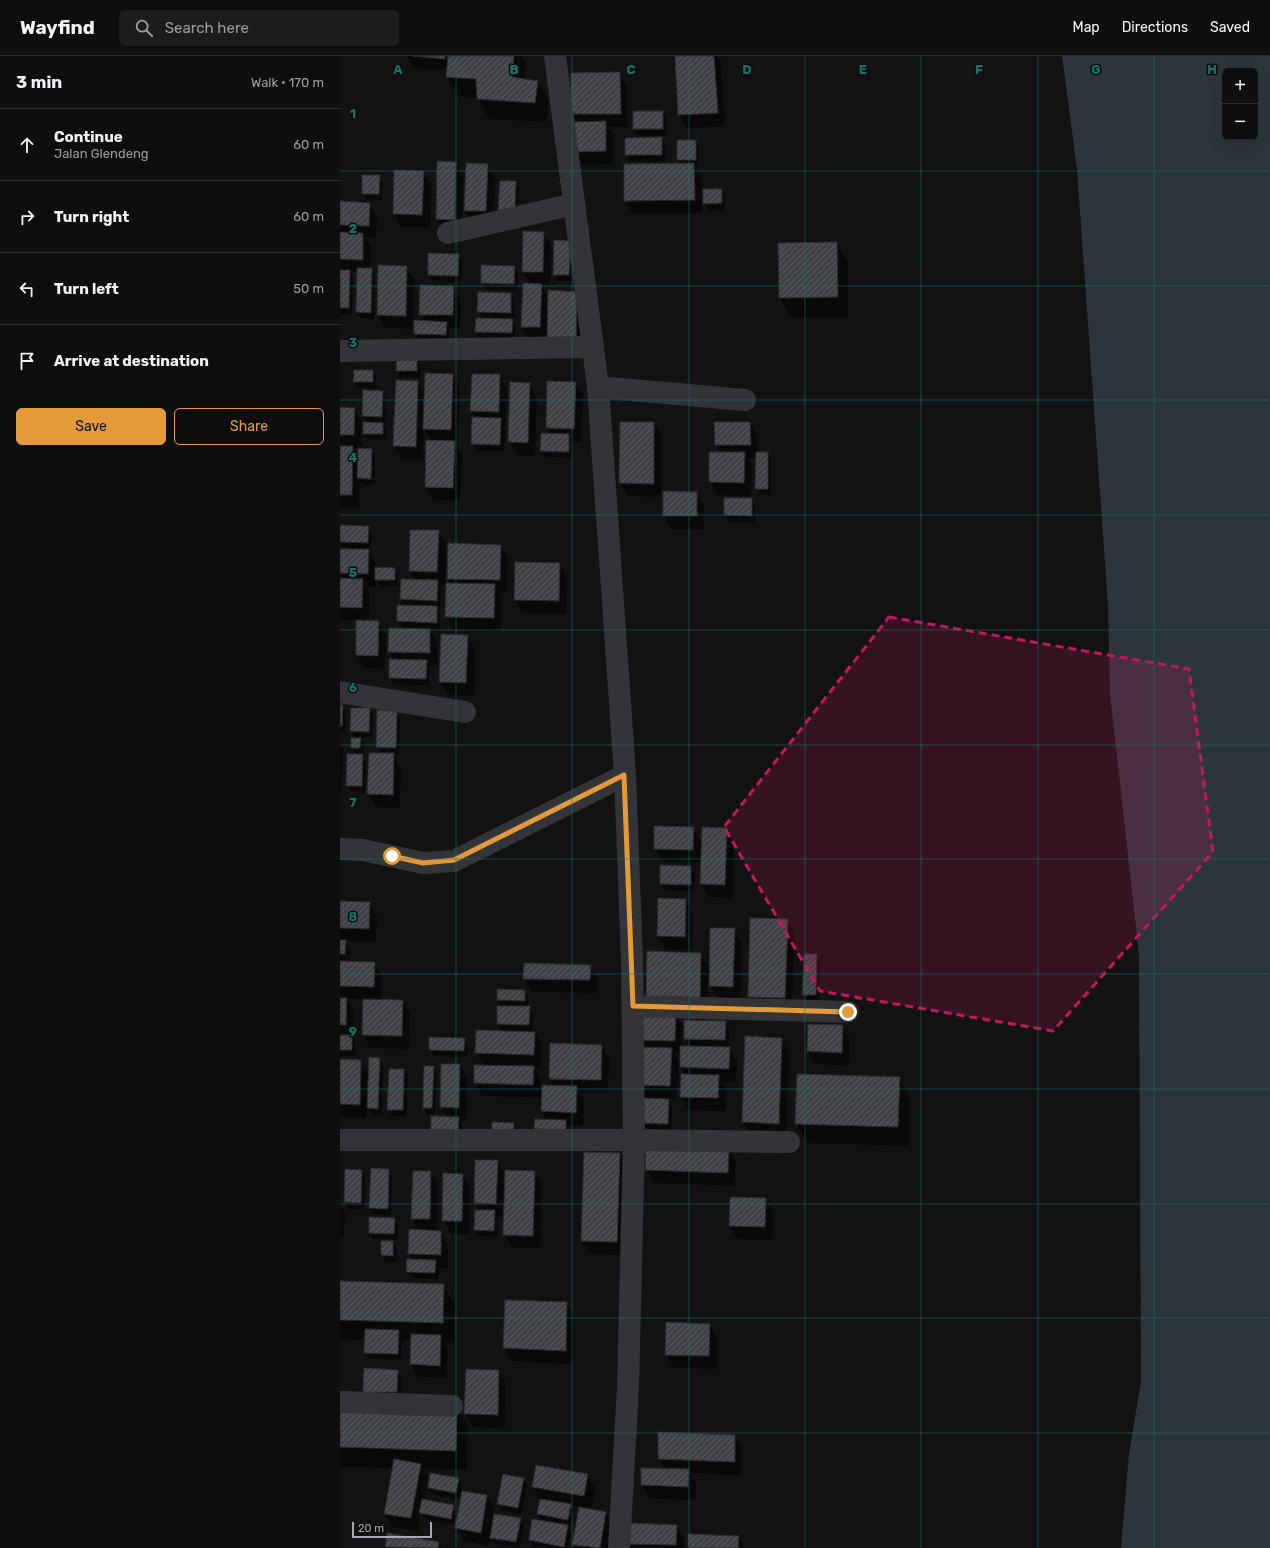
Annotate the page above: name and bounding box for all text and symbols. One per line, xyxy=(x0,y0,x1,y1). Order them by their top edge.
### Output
search box xyxy=(119,10,399,46)
text: Wayfind xyxy=(20,16,95,39)
icon: search xyxy=(133,17,155,39)
text: Search here xyxy=(165,19,249,37)
text: Map xyxy=(1073,19,1100,36)
text: Directions xyxy=(1122,19,1188,36)
text: Saved xyxy=(1210,19,1250,36)
text: A xyxy=(393,62,403,77)
text: B xyxy=(509,62,519,77)
text: C xyxy=(626,62,636,77)
text: D xyxy=(742,62,752,77)
text: E xyxy=(859,62,867,77)
text: F xyxy=(975,62,983,77)
text: G xyxy=(1091,62,1101,77)
text: H xyxy=(1207,62,1217,77)
map controls xyxy=(1222,68,1258,140)
button: + xyxy=(1222,68,1258,104)
text: 3 min xyxy=(16,72,62,92)
text: Walk · 170 m xyxy=(251,75,324,90)
button: − xyxy=(1222,104,1258,140)
text: 1 xyxy=(350,106,356,121)
text: Continue xyxy=(54,128,123,146)
icon: ahead xyxy=(16,134,38,156)
text: 60 m xyxy=(293,137,324,152)
text: Jalan Glendeng xyxy=(54,146,149,161)
icon: right xyxy=(16,206,38,228)
text: Turn right xyxy=(54,208,129,226)
text: 60 m xyxy=(293,209,324,224)
text: 2 xyxy=(349,221,357,236)
icon: left xyxy=(16,278,38,300)
text: Turn left xyxy=(54,280,119,298)
text: 50 m xyxy=(293,281,324,296)
text: 3 xyxy=(349,335,358,350)
icon: arrive xyxy=(16,350,38,372)
text: Arrive at destination xyxy=(54,352,209,370)
button: Save xyxy=(16,408,166,445)
button: Share xyxy=(174,408,324,445)
text: 4 xyxy=(349,450,358,465)
text: 5 xyxy=(349,565,357,580)
text: 6 xyxy=(349,680,358,695)
text: 7 xyxy=(349,795,357,810)
route start xyxy=(383,847,401,865)
text: 8 xyxy=(349,909,358,924)
route end xyxy=(839,1003,857,1021)
text: 9 xyxy=(349,1024,357,1039)
scale bar xyxy=(352,1520,432,1539)
text: 20 m xyxy=(358,1522,384,1535)

